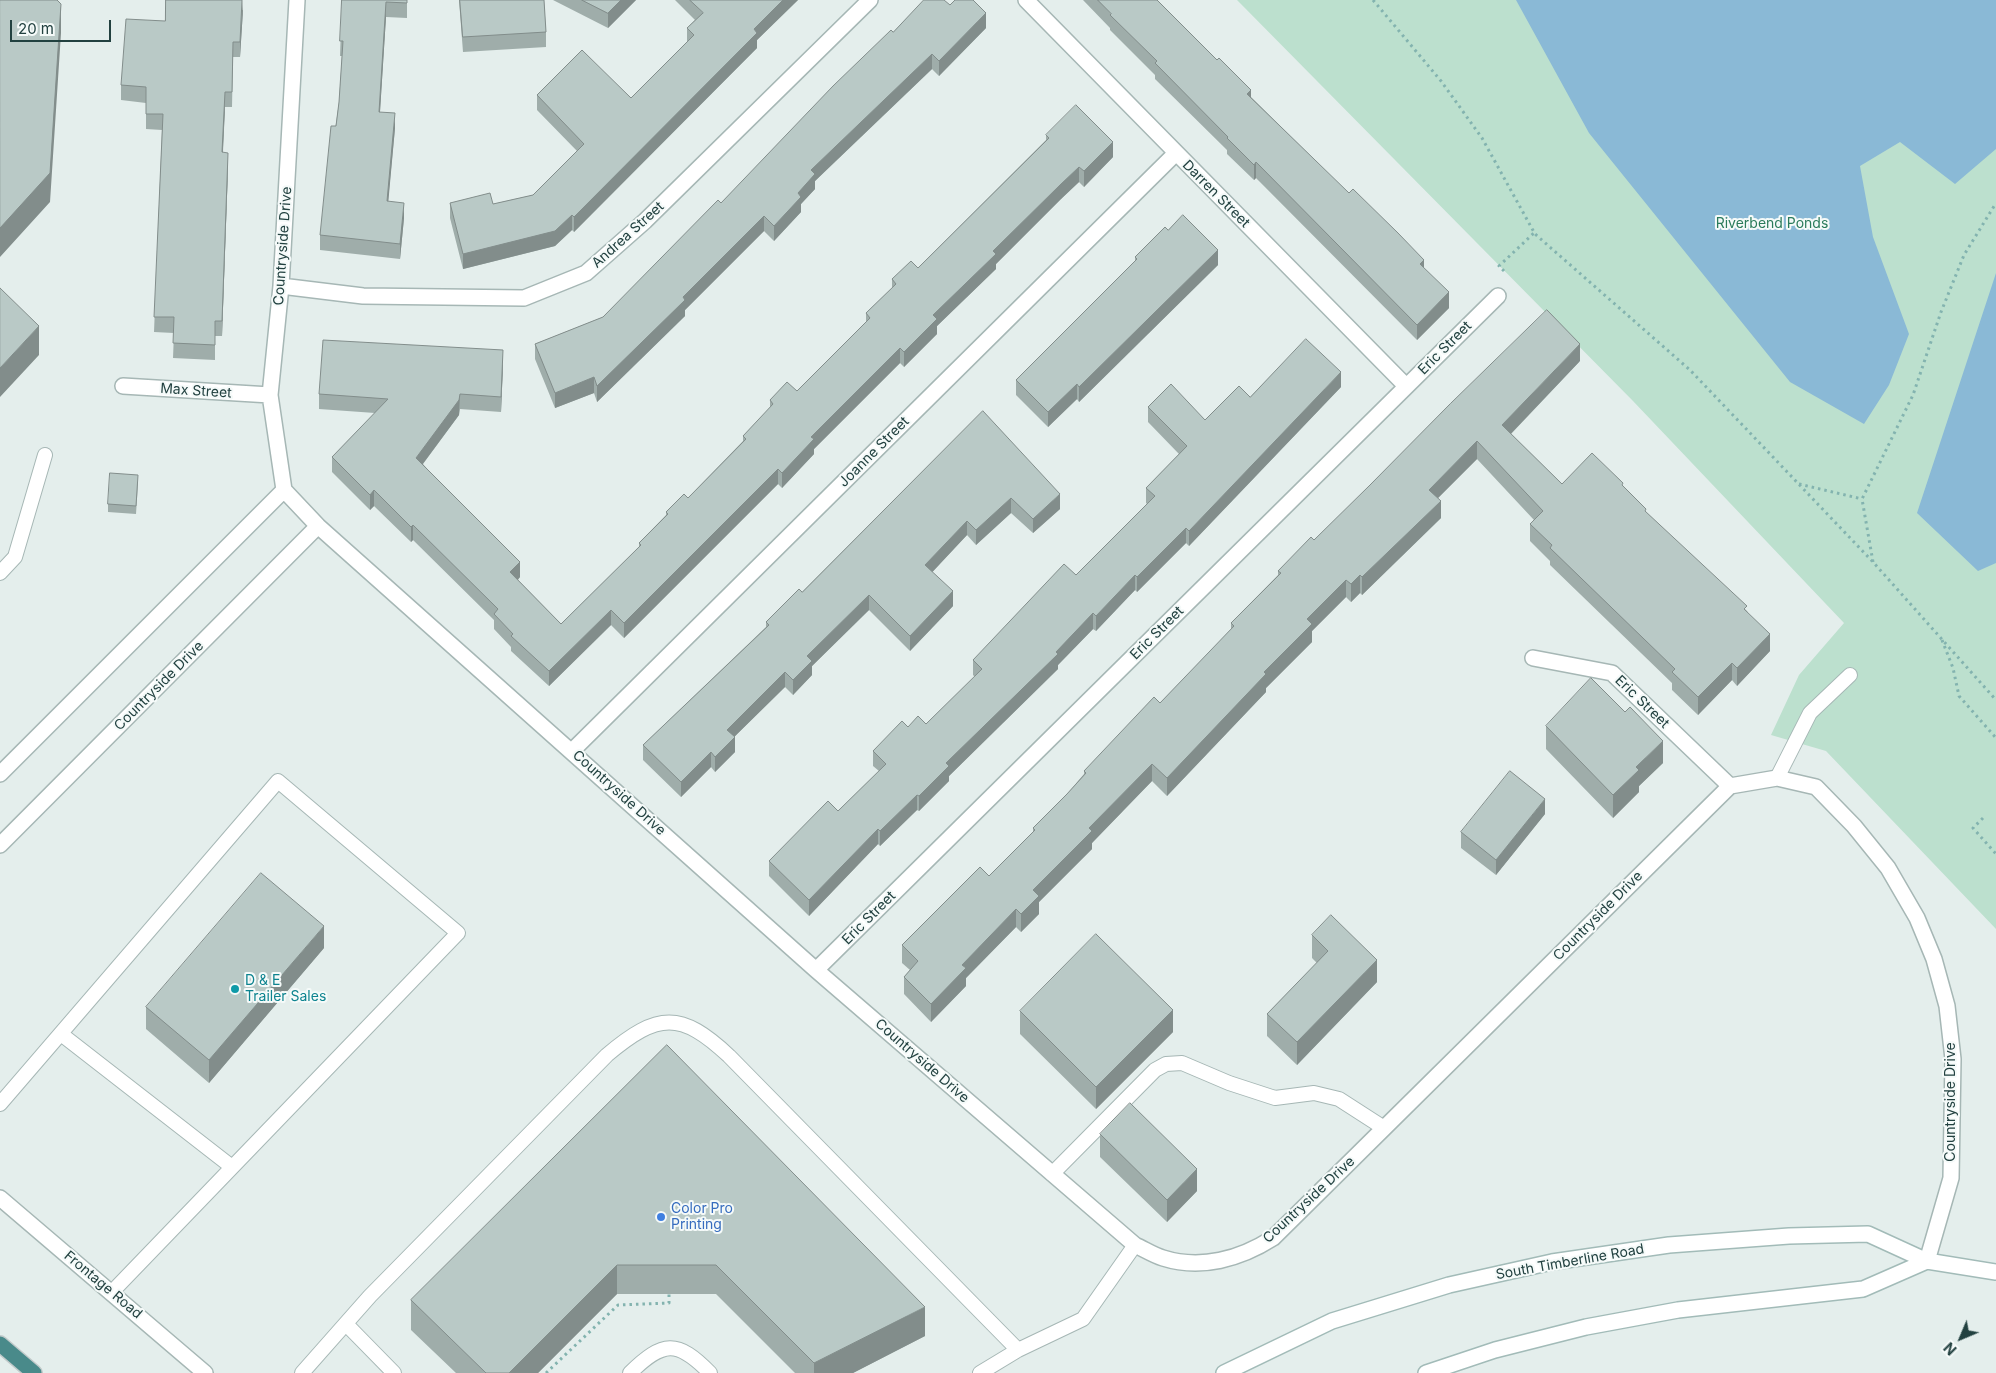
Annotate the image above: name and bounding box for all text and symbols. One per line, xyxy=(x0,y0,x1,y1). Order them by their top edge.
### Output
scale bar xyxy=(12,10,114,42)
text: 20 m xyxy=(18,19,54,38)
street label: Darren Street xyxy=(1179,157,1253,231)
street label: Countryside Drive xyxy=(270,186,296,306)
street label: Andrea Street xyxy=(589,198,667,272)
park label: Riverbend Ponds xyxy=(1716,216,1828,232)
street label: Eric Street xyxy=(1415,318,1475,378)
street label: Max Street xyxy=(160,380,232,402)
street label: Joanne Street xyxy=(835,413,913,491)
street label: Eric Street xyxy=(1127,603,1187,663)
street label: Countryside Drive xyxy=(111,638,207,734)
street label: Eric Street xyxy=(1611,672,1673,732)
street label: Countryside Drive xyxy=(569,747,669,839)
street label: Countryside Drive xyxy=(1550,868,1646,964)
street label: Eric Street xyxy=(839,888,899,948)
place label: D & E Trailer Sales xyxy=(245,973,326,1006)
marker: D & E Trailer Sales xyxy=(229,983,241,995)
street label: Countryside Drive xyxy=(871,1016,973,1106)
street label: Countryside Drive xyxy=(1943,1042,1959,1162)
street label: Countryside Drive xyxy=(1260,1153,1358,1247)
place label: Color Pro Printing xyxy=(671,1201,733,1234)
marker: Color Pro Printing xyxy=(655,1211,667,1223)
street label: South Timberline Road xyxy=(1495,1241,1645,1283)
street label: Frontage Road xyxy=(61,1248,145,1322)
north arrow xyxy=(1936,1313,1986,1363)
text: N xyxy=(1940,1339,1960,1359)

